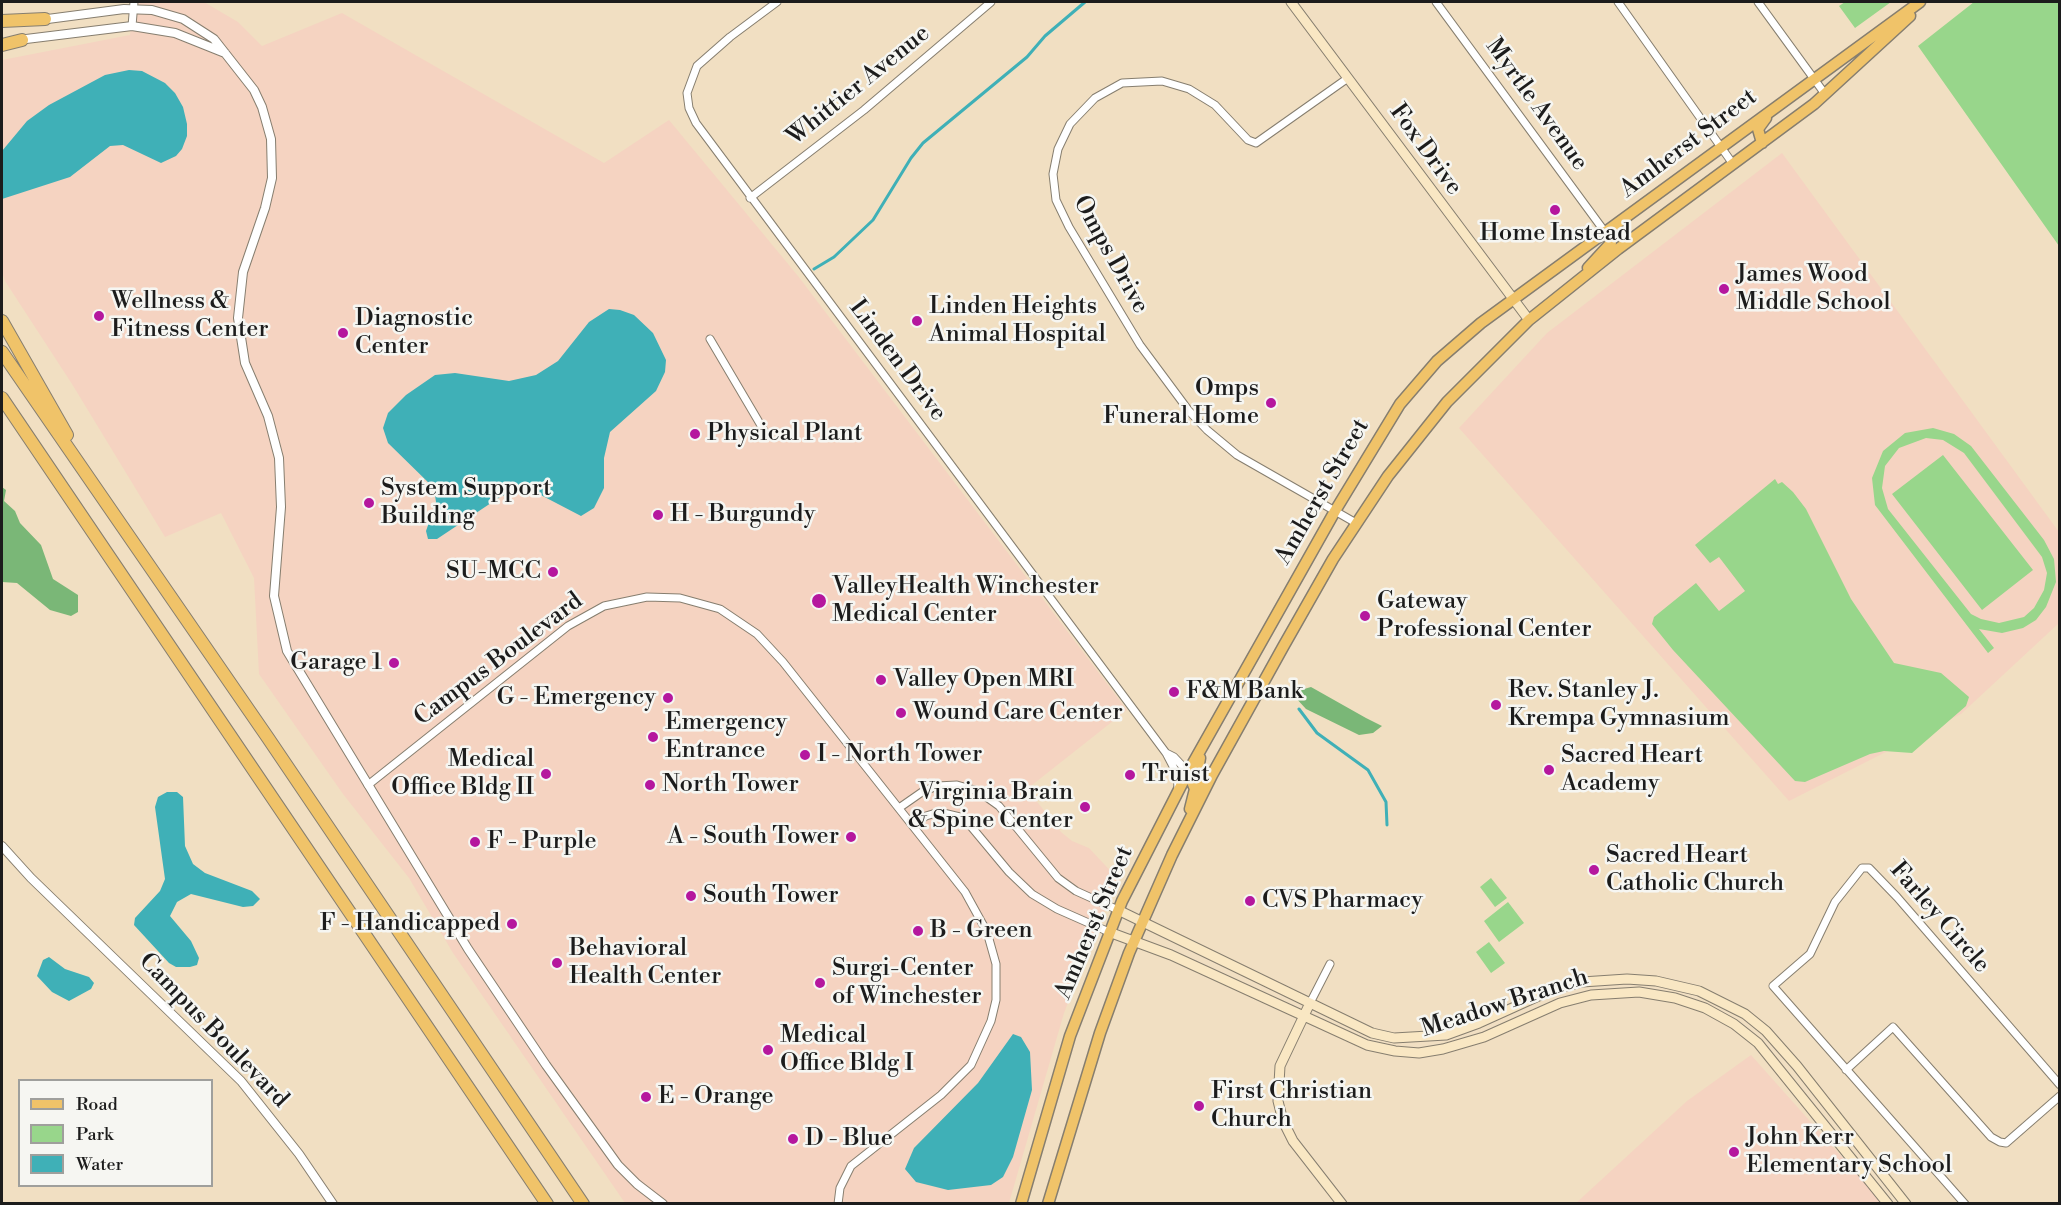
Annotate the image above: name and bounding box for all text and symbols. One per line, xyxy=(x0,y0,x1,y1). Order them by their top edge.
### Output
street label: Whittier Avenue xyxy=(782,20,936,152)
street label: Myrtle Avenue xyxy=(1479,33,1593,177)
street label: Amherst Street xyxy=(1615,83,1763,205)
street label: Fox Drive xyxy=(1382,99,1468,201)
street label: Omps Drive xyxy=(1066,191,1154,319)
marker: Home Instead xyxy=(1548,203,1562,217)
place label: Home Instead xyxy=(1479,220,1631,248)
place label: James Wood Middle School xyxy=(1736,261,1891,317)
marker: James Wood Middle School xyxy=(1717,282,1731,296)
place label: Wellness & Fitness Center xyxy=(111,288,269,344)
place label: Linden Heights Animal Hospital xyxy=(929,293,1106,349)
street label: Linden Drive xyxy=(842,295,952,427)
place label: Diagnostic Center xyxy=(355,305,473,361)
marker: Wellness & Fitness Center xyxy=(92,309,106,323)
marker: Linden Heights Animal Hospital xyxy=(910,314,924,328)
marker: Diagnostic Center xyxy=(336,326,350,340)
place label: Omps Funeral Home xyxy=(1103,375,1259,431)
marker: Omps Funeral Home xyxy=(1264,396,1278,410)
street label: Amherst Street xyxy=(1270,414,1376,570)
place label: Physical Plant xyxy=(707,420,862,448)
marker: Physical Plant xyxy=(688,427,702,441)
place label: System Support Building xyxy=(381,475,551,531)
marker: System Support Building xyxy=(362,496,376,510)
place label: H - Burgundy xyxy=(670,501,815,529)
marker: H - Burgundy xyxy=(651,508,665,522)
place label: SU-MCC xyxy=(446,558,541,586)
marker: SU-MCC xyxy=(546,565,560,579)
place label: ValleyHealth Winchester Medical Center xyxy=(832,573,1099,629)
street label: Campus Boulevard xyxy=(409,587,589,733)
place label: Gateway Professional Center xyxy=(1377,588,1592,644)
marker: ValleyHealth Winchester Medical Center xyxy=(810,592,828,610)
marker: Gateway Professional Center xyxy=(1358,609,1372,623)
place label: Garage 1 xyxy=(290,649,382,677)
marker: Garage 1 xyxy=(387,656,401,670)
place label: Valley Open MRI xyxy=(893,666,1074,694)
marker: Valley Open MRI xyxy=(874,673,888,687)
place label: Rev. Stanley J. Krempa Gymnasium xyxy=(1508,677,1730,733)
place label: F&M Bank xyxy=(1186,678,1303,706)
place label: G - Emergency xyxy=(497,684,656,712)
marker: F&M Bank xyxy=(1167,685,1181,699)
marker: G - Emergency xyxy=(661,691,675,705)
marker: Rev. Stanley J. Krempa Gymnasium xyxy=(1489,698,1503,712)
place label: Wound Care Center xyxy=(913,699,1123,727)
marker: Wound Care Center xyxy=(894,706,908,720)
place label: Emergency Entrance xyxy=(665,709,787,765)
marker: Emergency Entrance xyxy=(646,730,660,744)
place label: I - North Tower xyxy=(817,741,982,769)
place label: Sacred Heart Academy xyxy=(1561,742,1703,798)
place label: Medical Office Bldg II xyxy=(391,746,534,802)
marker: I - North Tower xyxy=(798,748,812,762)
place label: Truist xyxy=(1142,761,1210,789)
marker: Sacred Heart Academy xyxy=(1542,763,1556,777)
marker: Medical Office Bldg II xyxy=(539,767,553,781)
marker: Truist xyxy=(1123,768,1137,782)
place label: North Tower xyxy=(662,771,799,799)
marker: North Tower xyxy=(643,778,657,792)
place label: Virginia Brain & Spine Center xyxy=(908,779,1073,835)
marker: Virginia Brain & Spine Center xyxy=(1078,800,1092,814)
place label: A - South Tower xyxy=(668,823,839,851)
place label: F - Purple xyxy=(487,828,597,856)
marker: A - South Tower xyxy=(844,830,858,844)
marker: F - Purple xyxy=(468,835,482,849)
street label: Amherst Street xyxy=(1050,842,1140,1004)
place label: Sacred Heart Catholic Church xyxy=(1606,842,1784,898)
street label: Farley Circle xyxy=(1883,857,1995,979)
marker: Sacred Heart Catholic Church xyxy=(1587,863,1601,877)
place label: South Tower xyxy=(703,882,839,910)
place label: CVS Pharmacy xyxy=(1262,887,1423,915)
marker: South Tower xyxy=(684,889,698,903)
marker: CVS Pharmacy xyxy=(1243,894,1257,908)
place label: F - Handicapped xyxy=(320,910,500,938)
marker: F - Handicapped xyxy=(505,917,519,931)
place label: B - Green xyxy=(930,917,1033,945)
marker: B - Green xyxy=(911,924,925,938)
place label: Behavioral Health Center xyxy=(569,935,721,991)
street label: Campus Boulevard xyxy=(132,948,294,1114)
place label: Surgi-Center of Winchester xyxy=(832,955,982,1011)
marker: Behavioral Health Center xyxy=(550,956,564,970)
street label: Meadow Branch xyxy=(1418,964,1592,1044)
marker: Surgi-Center of Winchester xyxy=(813,976,827,990)
place label: Medical Office Bldg I xyxy=(780,1022,914,1078)
marker: Medical Office Bldg I xyxy=(761,1043,775,1057)
place label: First Christian Church xyxy=(1211,1078,1372,1134)
legend xyxy=(18,1079,213,1187)
place label: E - Orange xyxy=(658,1083,774,1111)
marker: E - Orange xyxy=(639,1090,653,1104)
text: Road xyxy=(76,1093,118,1116)
marker: First Christian Church xyxy=(1192,1099,1206,1113)
text: Park xyxy=(76,1123,113,1146)
place label: John Kerr Elementary School xyxy=(1746,1124,1952,1180)
place label: D - Blue xyxy=(805,1125,893,1153)
marker: D - Blue xyxy=(786,1132,800,1146)
marker: John Kerr Elementary School xyxy=(1727,1145,1741,1159)
text: Water xyxy=(76,1153,123,1176)

